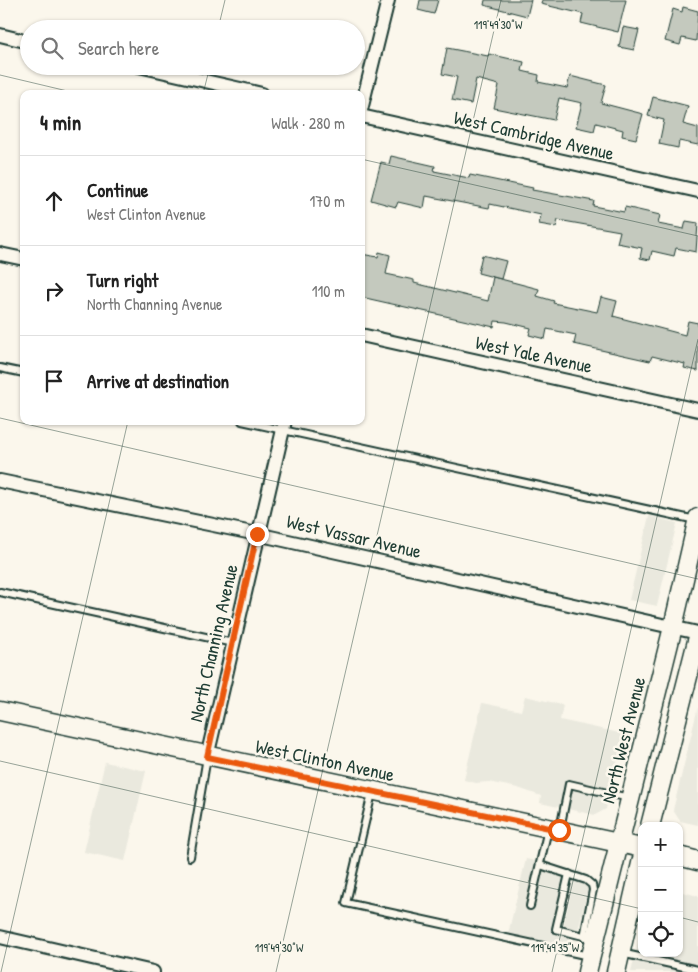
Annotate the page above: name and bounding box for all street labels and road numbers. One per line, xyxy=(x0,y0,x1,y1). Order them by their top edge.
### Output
street label: West Cambridge Avenue xyxy=(451,104,617,166)
street label: West Yale Avenue xyxy=(473,329,595,379)
street label: West Vassar Avenue xyxy=(284,508,424,564)
street label: North Channing Avenue xyxy=(182,561,244,724)
street label: North West Avenue xyxy=(595,674,651,806)
street label: West Clinton Avenue xyxy=(253,733,397,787)

